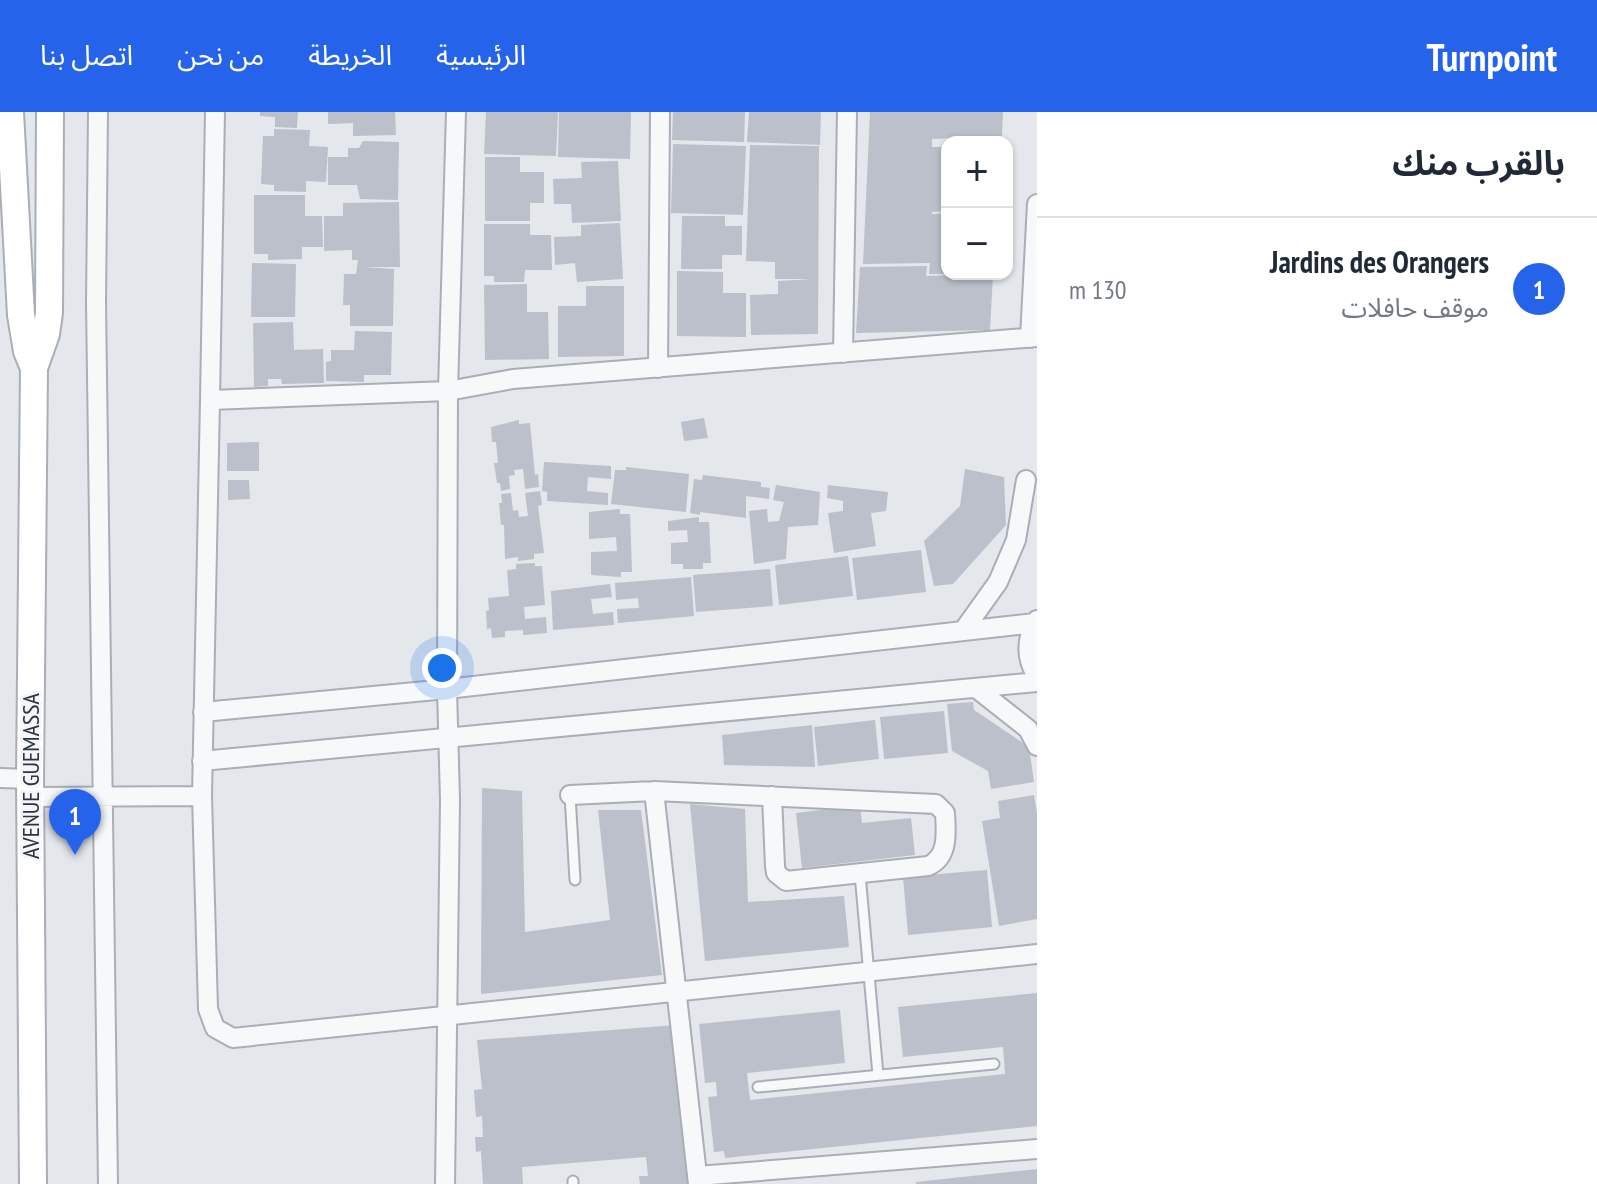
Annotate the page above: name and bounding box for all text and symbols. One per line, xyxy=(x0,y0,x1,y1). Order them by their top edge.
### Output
text: Turnpoint xyxy=(1427,32,1557,81)
text: اتصل بنا xyxy=(40,36,133,73)
text: من نحن xyxy=(177,36,264,73)
text: الخريطة xyxy=(308,36,392,73)
text: الرئيسية xyxy=(436,36,526,73)
map controls xyxy=(941,136,1013,280)
button: + xyxy=(941,136,1013,208)
text: بالقرب منك xyxy=(1392,140,1565,184)
button: − xyxy=(941,208,1013,280)
text: Jardins des Orangers xyxy=(1270,242,1489,281)
text: 130 m xyxy=(1069,273,1127,306)
text: 1 xyxy=(1533,273,1545,306)
text: موقف حافلات xyxy=(1342,291,1489,324)
your location xyxy=(422,648,462,688)
street label: AVENUE GUEMASSA xyxy=(15,692,46,859)
pin: 1 xyxy=(49,789,101,855)

